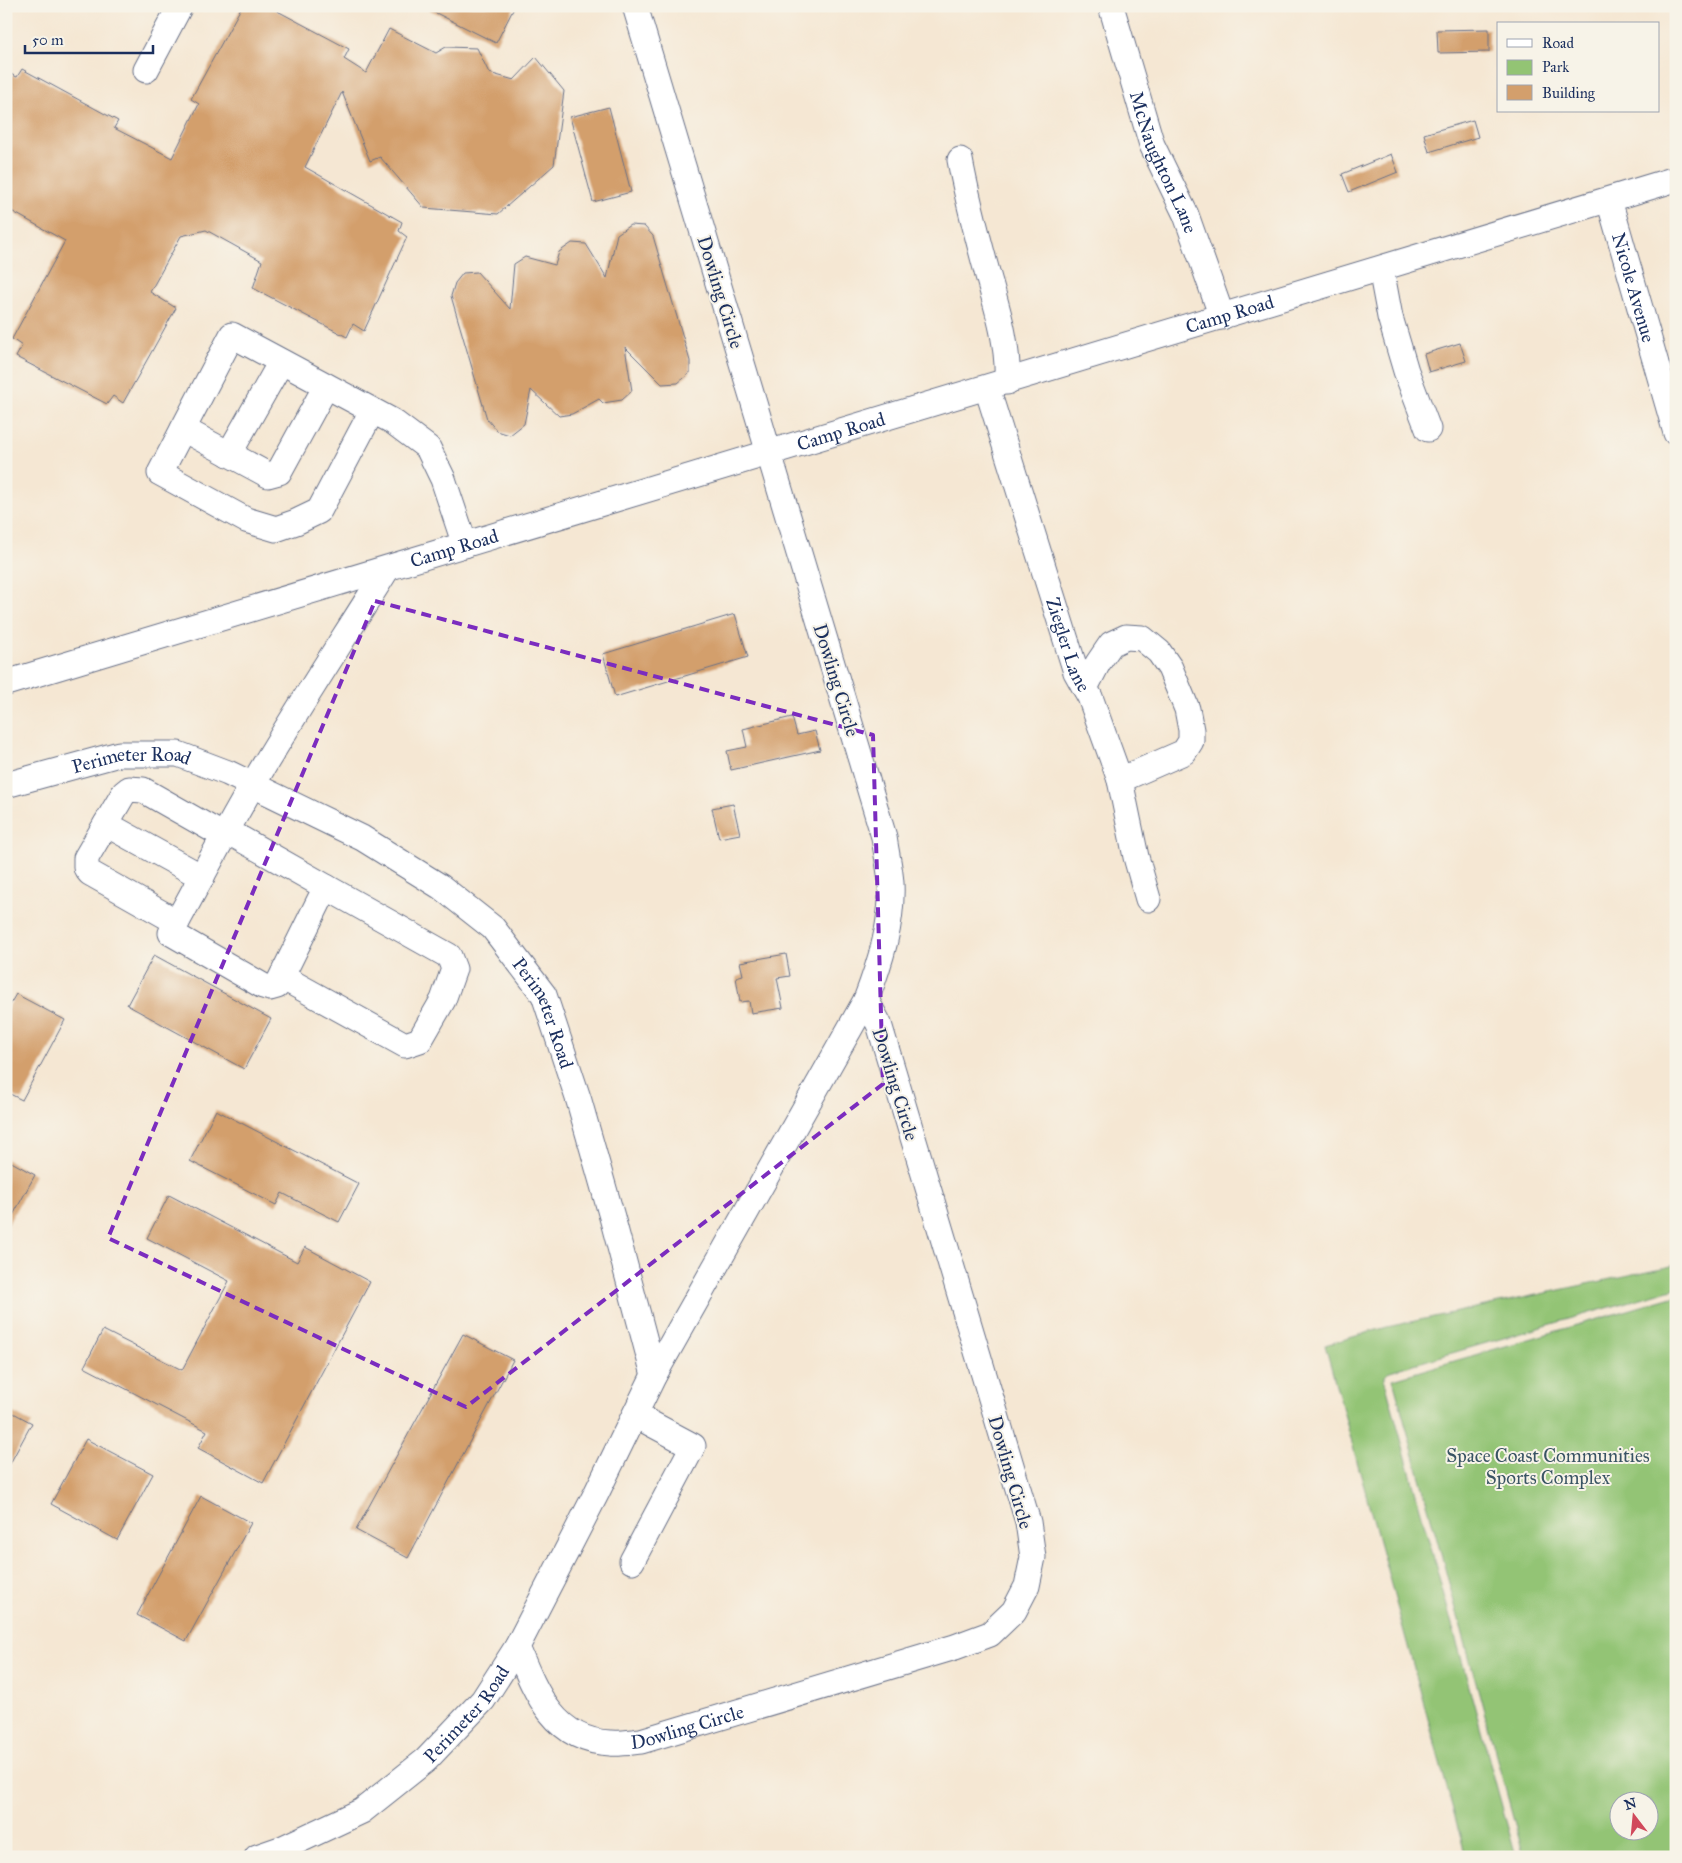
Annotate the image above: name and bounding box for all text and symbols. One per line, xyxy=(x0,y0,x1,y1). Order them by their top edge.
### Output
scale bar xyxy=(25,22,152,54)
legend xyxy=(1497,22,1660,112)
text: 50 m xyxy=(32,31,64,49)
text: Road xyxy=(1542,34,1574,52)
text: Park xyxy=(1542,58,1569,76)
text: Building xyxy=(1542,84,1596,102)
street label: McNaughton Lane xyxy=(1125,88,1202,236)
street label: Nicole Avenue xyxy=(1607,230,1660,345)
street label: Dowling Circle xyxy=(691,233,749,352)
street label: Camp Road xyxy=(1183,290,1277,338)
street label: Camp Road xyxy=(794,407,888,456)
street label: Camp Road xyxy=(407,524,502,572)
street label: Ziegler Lane xyxy=(1041,595,1096,696)
street label: Dowling Circle xyxy=(807,621,865,740)
street label: Perimeter Road xyxy=(69,743,195,778)
street label: Perimeter Road xyxy=(508,953,579,1072)
street label: Dowling Circle xyxy=(866,1025,924,1144)
street label: Dowling Circle xyxy=(982,1413,1038,1532)
park label: Space Coast Communities Sports Complex xyxy=(1446,1444,1650,1489)
street label: Perimeter Road xyxy=(419,1661,514,1768)
street label: Dowling Circle xyxy=(629,1700,747,1754)
north arrow xyxy=(1610,1790,1660,1840)
text: N xyxy=(1623,1794,1639,1814)

